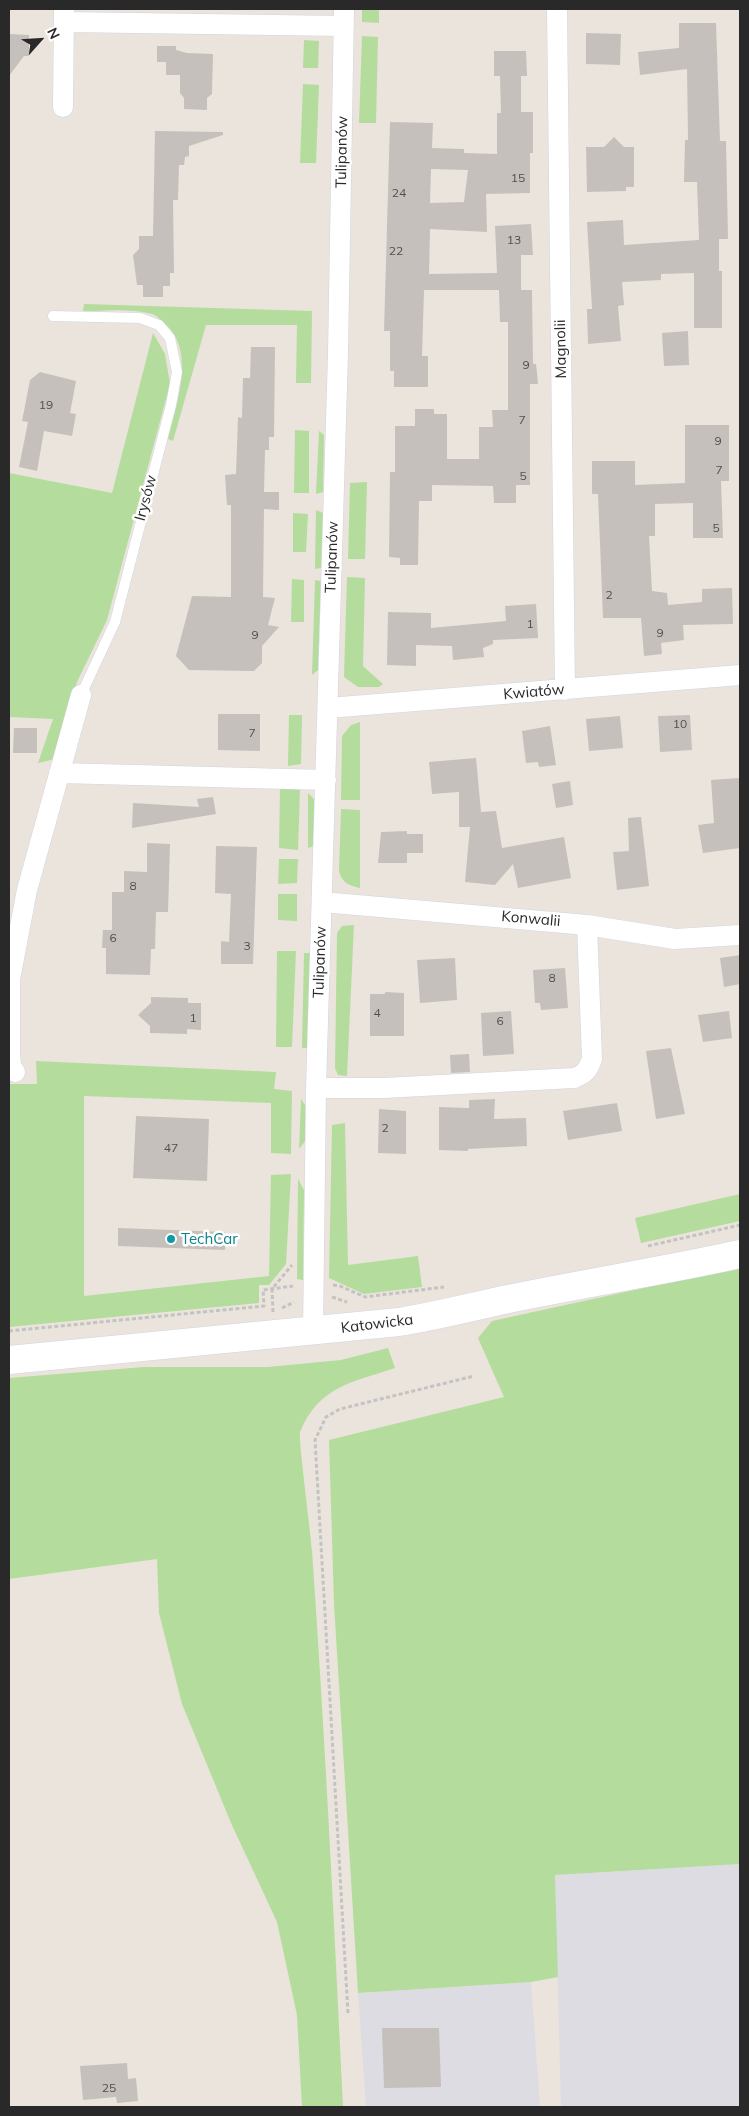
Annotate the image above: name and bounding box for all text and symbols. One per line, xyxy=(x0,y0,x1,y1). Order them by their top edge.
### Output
north arrow xyxy=(15,15,65,65)
text: N xyxy=(43,25,64,42)
street label: Tulipanów xyxy=(332,116,352,188)
house number: 15 xyxy=(511,171,525,185)
house number: 24 xyxy=(392,186,406,200)
house number: 13 xyxy=(507,233,521,247)
house number: 22 xyxy=(389,244,403,258)
street label: Magnolii xyxy=(551,319,571,379)
house number: 9 xyxy=(522,358,530,372)
house number: 19 xyxy=(39,398,53,412)
house number: 7 xyxy=(518,413,526,427)
house number: 9 xyxy=(714,434,722,448)
house number: 7 xyxy=(715,463,723,477)
house number: 5 xyxy=(519,469,527,483)
street label: Irysów xyxy=(131,473,161,523)
street label: Tulipanów xyxy=(322,521,342,593)
house number: 5 xyxy=(712,521,720,535)
house number: 2 xyxy=(605,588,613,602)
house number: 1 xyxy=(526,617,534,631)
house number: 9 xyxy=(656,626,664,640)
house number: 9 xyxy=(251,628,259,642)
street label: Kwiatów xyxy=(503,680,565,704)
house number: 10 xyxy=(673,717,687,731)
house number: 7 xyxy=(248,726,256,740)
house number: 8 xyxy=(129,879,137,893)
street label: Konwalii xyxy=(501,907,561,931)
street label: Tulipanów xyxy=(310,926,330,998)
house number: 6 xyxy=(109,931,117,945)
house number: 3 xyxy=(243,939,251,953)
house number: 8 xyxy=(548,971,556,985)
house number: 4 xyxy=(373,1006,381,1020)
house number: 1 xyxy=(189,1011,197,1025)
house number: 6 xyxy=(496,1014,504,1028)
house number: 2 xyxy=(381,1121,389,1135)
house number: 47 xyxy=(164,1141,178,1155)
place label: TechCar xyxy=(181,1230,238,1248)
marker: TechCar xyxy=(165,1233,177,1245)
street label: Katowicka xyxy=(340,1311,414,1337)
house number: 25 xyxy=(102,2081,116,2095)

